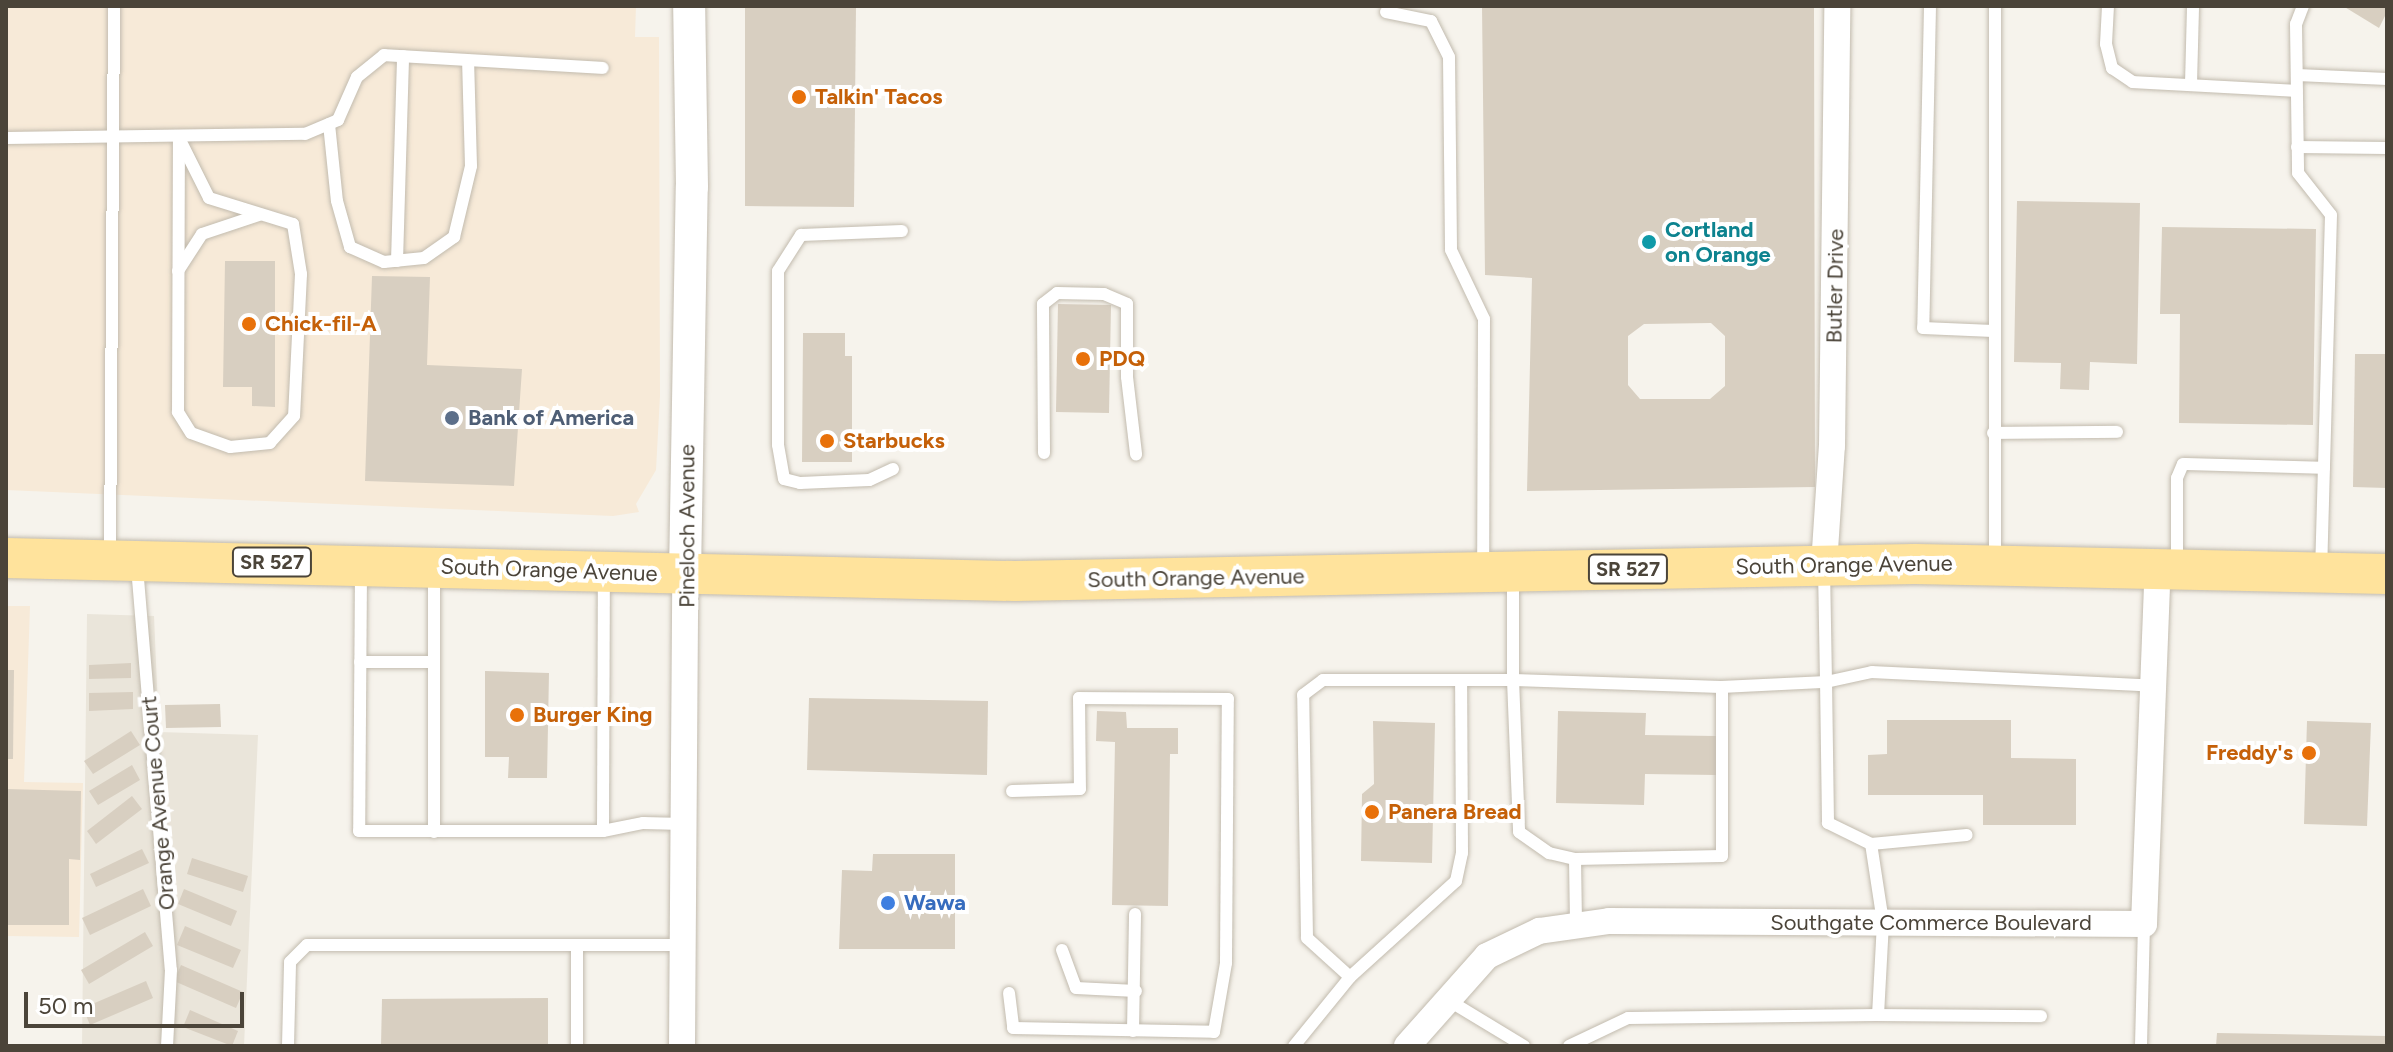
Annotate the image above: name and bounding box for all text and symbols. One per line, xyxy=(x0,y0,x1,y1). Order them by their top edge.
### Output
place label: Talkin' Tacos xyxy=(815,84,942,110)
marker: Talkin' Tacos xyxy=(790,88,808,106)
place label: Cortland on Orange xyxy=(1665,216,1771,268)
street label: Butler Drive xyxy=(1821,228,1849,344)
marker: Cortland on Orange xyxy=(1640,233,1658,251)
place label: Chick-fil-A xyxy=(265,311,377,337)
marker: Chick-fil-A xyxy=(240,315,258,333)
place label: PDQ xyxy=(1099,346,1145,372)
marker: PDQ xyxy=(1074,350,1092,368)
place label: Bank of America xyxy=(468,405,634,431)
marker: Bank of America xyxy=(443,409,461,427)
place label: Starbucks xyxy=(843,428,945,454)
marker: Starbucks xyxy=(818,432,836,450)
street label: Pineloch Avenue xyxy=(674,444,700,608)
road number: SR 527 xyxy=(230,546,314,578)
street label: South Orange Avenue xyxy=(1735,550,1953,580)
street label: South Orange Avenue xyxy=(440,553,658,587)
road number: SR 527 xyxy=(1586,553,1670,585)
street label: South Orange Avenue xyxy=(1087,563,1305,593)
street label: Orange Avenue Court xyxy=(135,695,181,911)
place label: Burger King xyxy=(533,702,652,728)
marker: Burger King xyxy=(508,706,526,724)
place label: Freddy's xyxy=(2206,740,2293,766)
marker: Freddy's xyxy=(2300,744,2318,762)
place label: Panera Bread xyxy=(1388,799,1522,825)
marker: Panera Bread xyxy=(1363,803,1381,821)
place label: Wawa xyxy=(904,890,966,916)
marker: Wawa xyxy=(879,894,897,912)
street label: Southgate Commerce Boulevard xyxy=(1770,910,2092,936)
scale bar xyxy=(28,976,248,1026)
text: 50 m xyxy=(38,991,94,1020)

